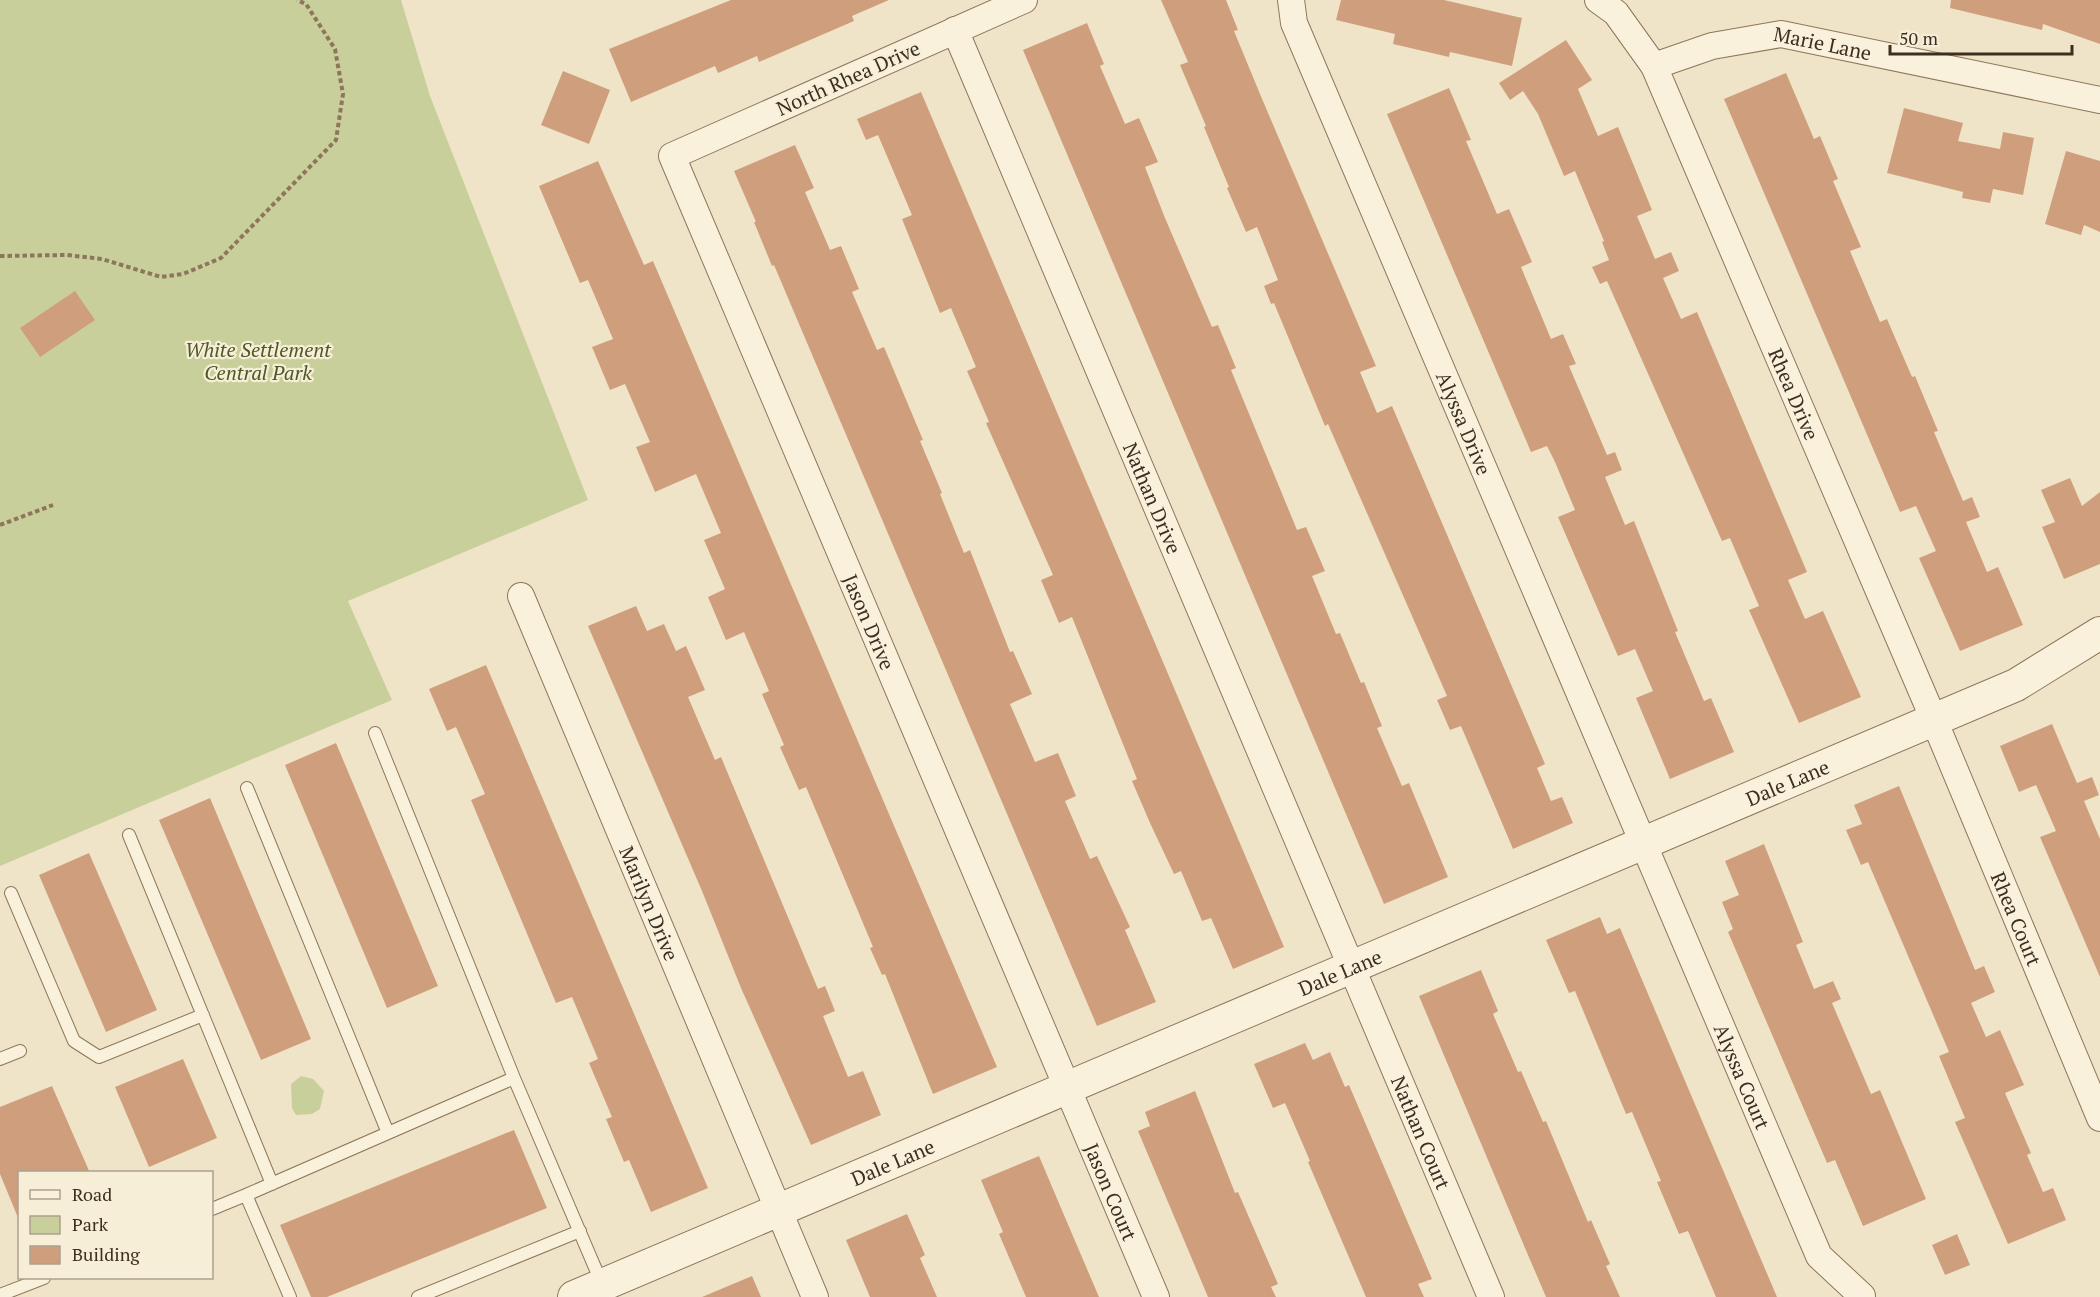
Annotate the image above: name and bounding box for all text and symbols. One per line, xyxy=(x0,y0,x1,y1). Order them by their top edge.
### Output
scale bar xyxy=(1890,18,2072,56)
street label: Marie Lane xyxy=(1771,19,1874,66)
text: 50 m xyxy=(1899,26,1939,50)
street label: North Rhea Drive xyxy=(772,34,924,122)
park label: White Settlement Central Park xyxy=(185,336,332,386)
street label: Rhea Drive xyxy=(1763,344,1826,444)
street label: Alyssa Drive xyxy=(1430,367,1498,479)
street label: Nathan Drive xyxy=(1117,438,1188,558)
street label: Jason Drive xyxy=(837,570,902,674)
street label: Dale Lane xyxy=(1741,752,1833,812)
street label: Marilyn Drive xyxy=(614,842,686,964)
street label: Rhea Court xyxy=(1985,867,2049,970)
street label: Dale Lane xyxy=(1294,942,1386,1002)
street label: Alyssa Court xyxy=(1708,1019,1777,1134)
street label: Nathan Court xyxy=(1385,1071,1458,1194)
street label: Dale Lane xyxy=(847,1132,938,1191)
street label: Jason Court xyxy=(1079,1139,1144,1245)
legend xyxy=(18,1171,213,1279)
text: Road xyxy=(72,1182,112,1206)
text: Park xyxy=(72,1212,109,1236)
text: Building xyxy=(72,1242,140,1266)

